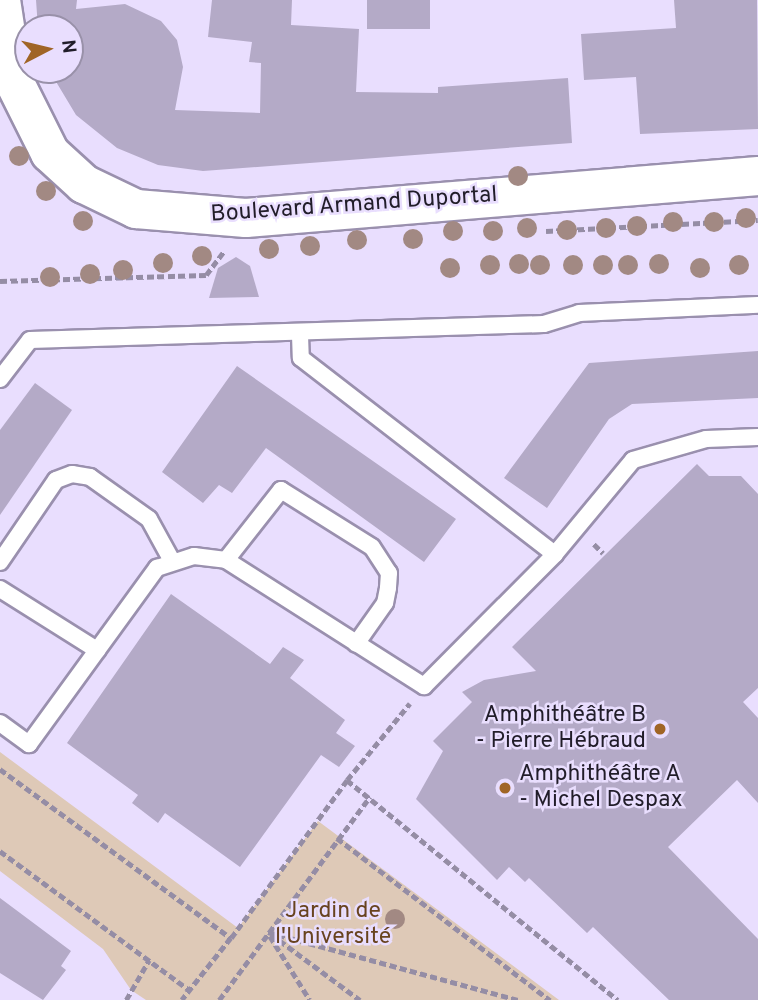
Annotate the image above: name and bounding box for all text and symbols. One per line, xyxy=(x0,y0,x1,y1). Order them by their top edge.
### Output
north arrow xyxy=(14,14,84,84)
text: N xyxy=(55,38,81,55)
street label: Boulevard Armand Duportal xyxy=(209,182,499,230)
place label: Amphithéâtre B - Pierre Hébraud xyxy=(476,702,646,756)
marker: Amphithéâtre B - Pierre Hébraud xyxy=(652,721,668,737)
place label: Amphithéâtre A - Michel Despax xyxy=(519,761,683,815)
marker: Amphithéâtre A - Michel Despax xyxy=(497,780,513,796)
park label: Jardin de l'Université xyxy=(275,898,391,952)

